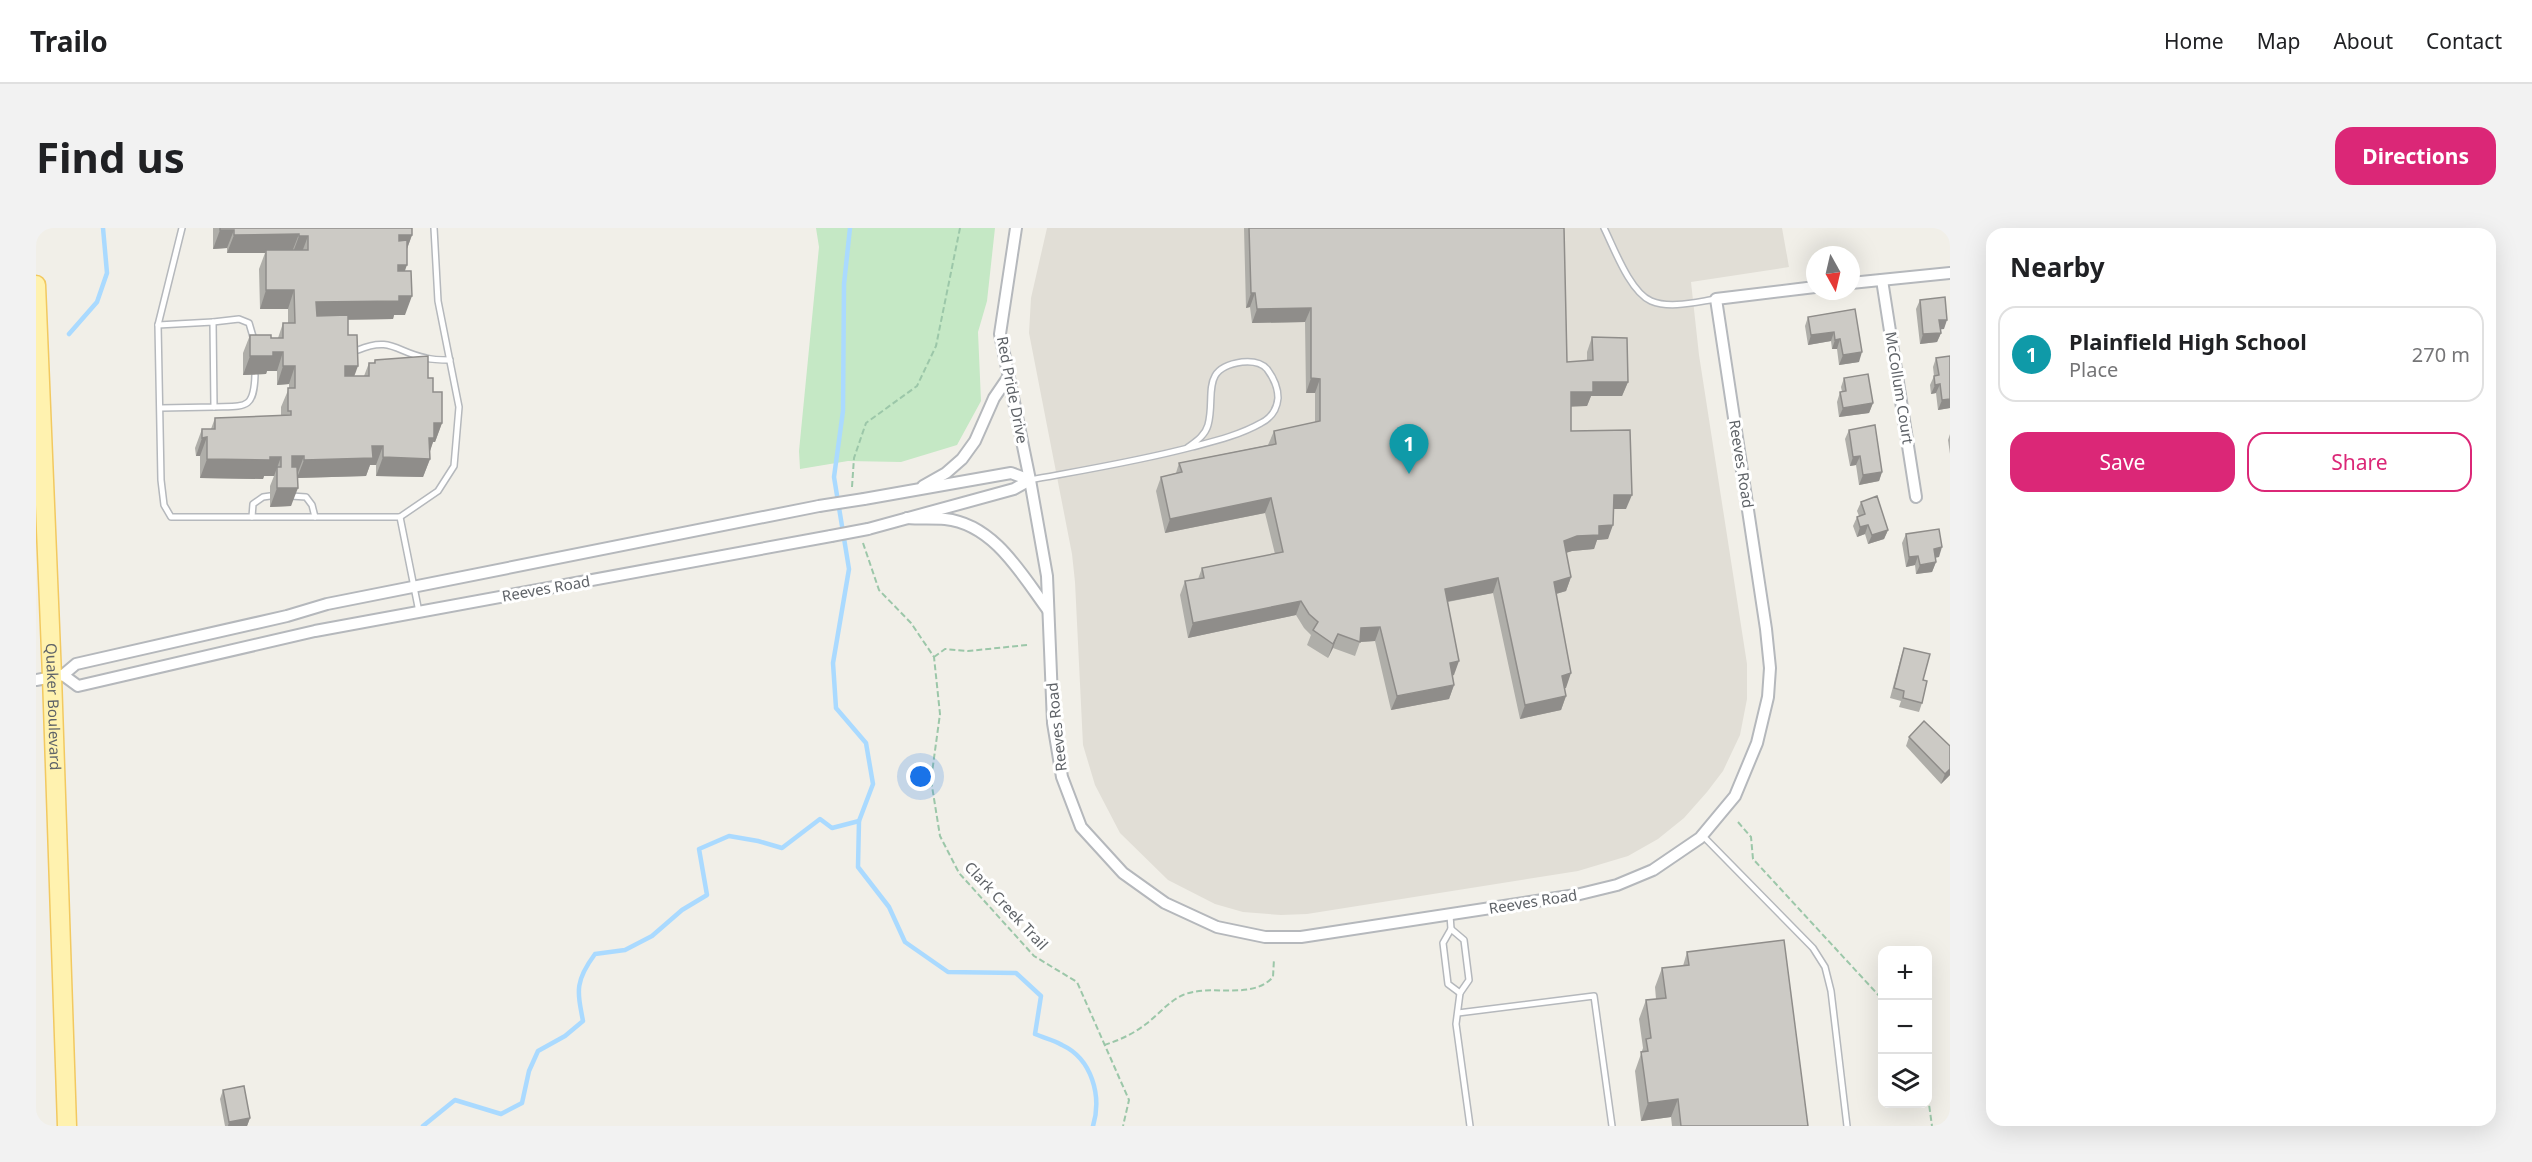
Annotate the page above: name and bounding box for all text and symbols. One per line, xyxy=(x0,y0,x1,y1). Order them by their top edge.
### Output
text: Trailo xyxy=(30,22,108,60)
text: Home xyxy=(2164,27,2224,55)
text: Map xyxy=(2257,27,2300,55)
text: About xyxy=(2333,27,2393,55)
text: Contact xyxy=(2426,27,2502,55)
button: Directions xyxy=(2335,127,2496,185)
text: Find us xyxy=(36,128,185,185)
north arrow xyxy=(1806,246,1860,300)
text: Nearby xyxy=(2010,249,2105,285)
text: Plainfield High School xyxy=(2069,326,2307,356)
street label: McCollum Court xyxy=(1881,330,1919,446)
street label: Red Pride Drive xyxy=(993,335,1033,445)
text: 1 xyxy=(2026,341,2037,368)
text: 270 m xyxy=(2412,341,2470,368)
text: Place xyxy=(2069,356,2118,383)
street label: Reeves Road xyxy=(1725,418,1759,509)
pin: 1 xyxy=(1390,424,1428,474)
button: Save xyxy=(2010,432,2235,492)
button: Share xyxy=(2247,432,2472,492)
street label: Reeves Road xyxy=(500,570,591,606)
street label: Quaker Boulevard xyxy=(42,643,66,771)
street label: Reeves Road xyxy=(1041,682,1071,772)
your location xyxy=(906,762,935,791)
street label: Clark Creek Trail xyxy=(961,857,1053,954)
street label: Reeves Road xyxy=(1487,884,1578,918)
map controls xyxy=(1878,946,1932,1108)
button: + xyxy=(1878,946,1932,1000)
button: − xyxy=(1878,1000,1932,1054)
button: layers xyxy=(1878,1054,1932,1108)

